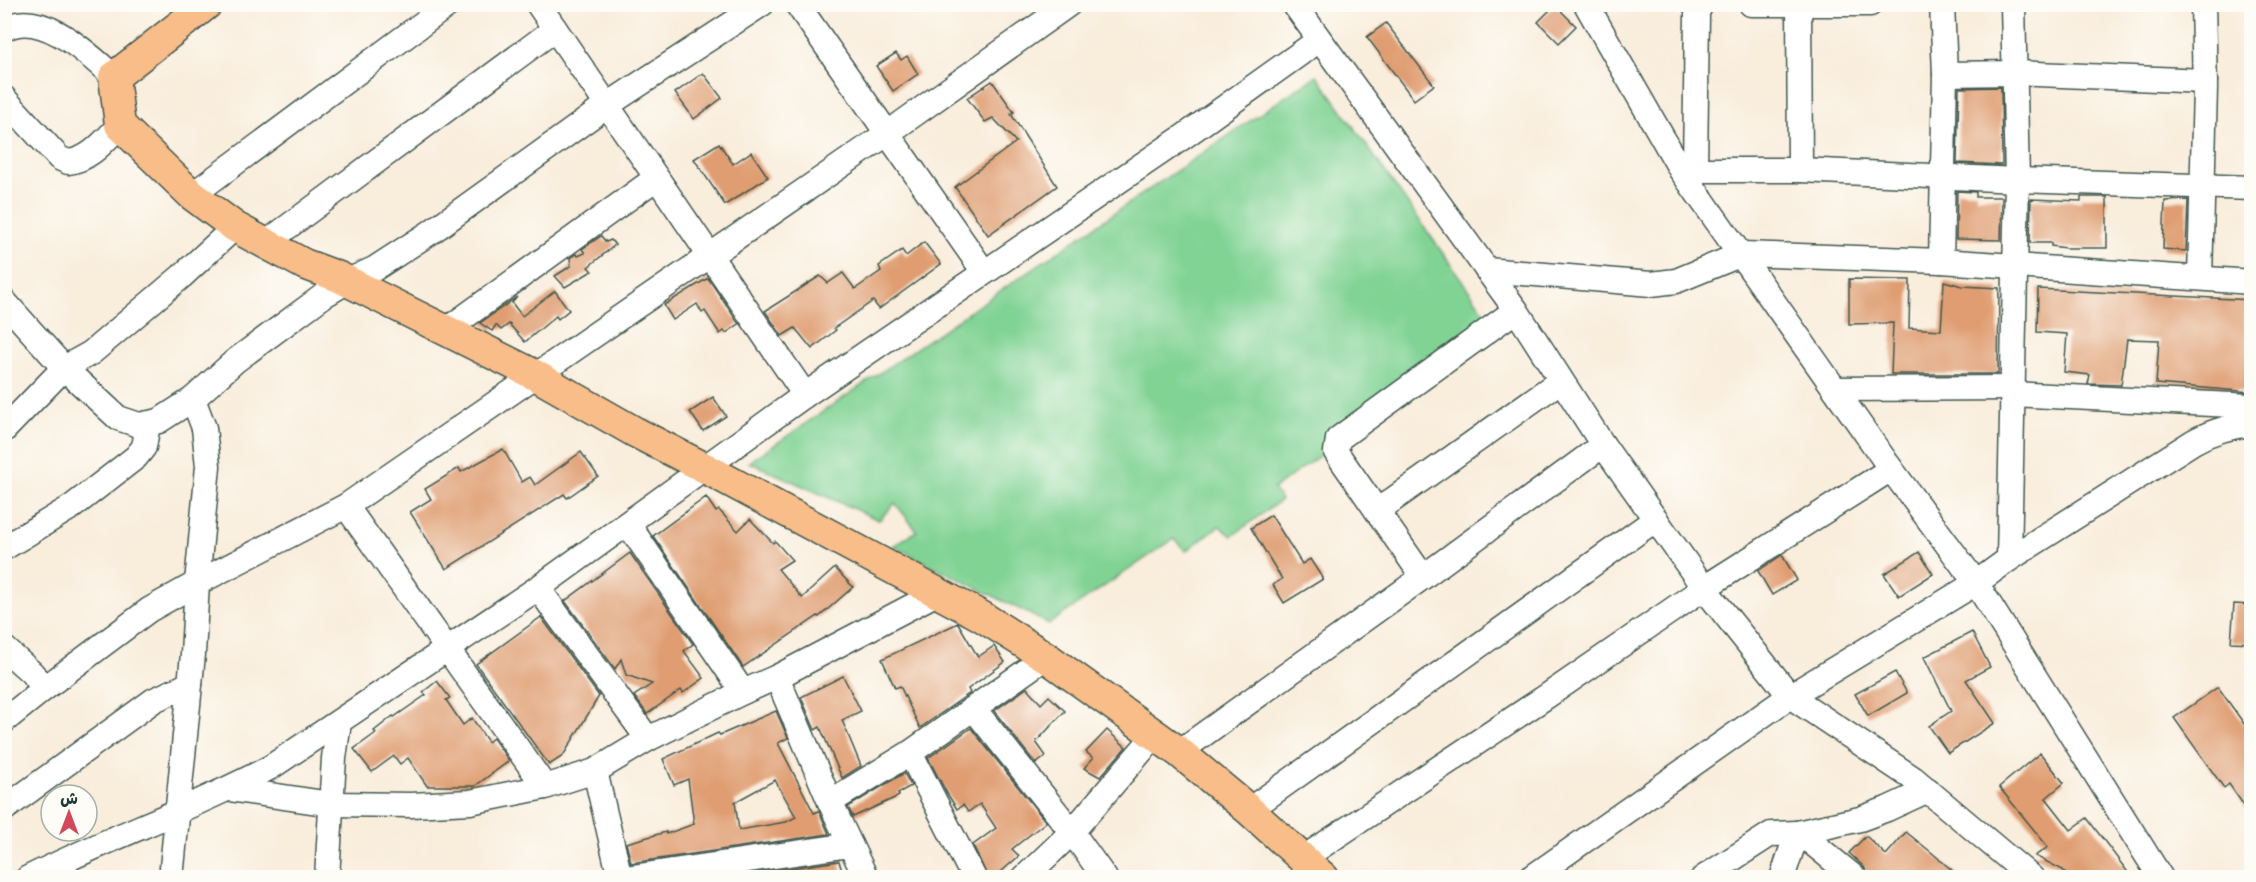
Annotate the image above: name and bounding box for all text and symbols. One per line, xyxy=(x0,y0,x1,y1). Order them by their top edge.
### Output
north arrow xyxy=(39,783,99,843)
text: ش xyxy=(60,789,78,808)

